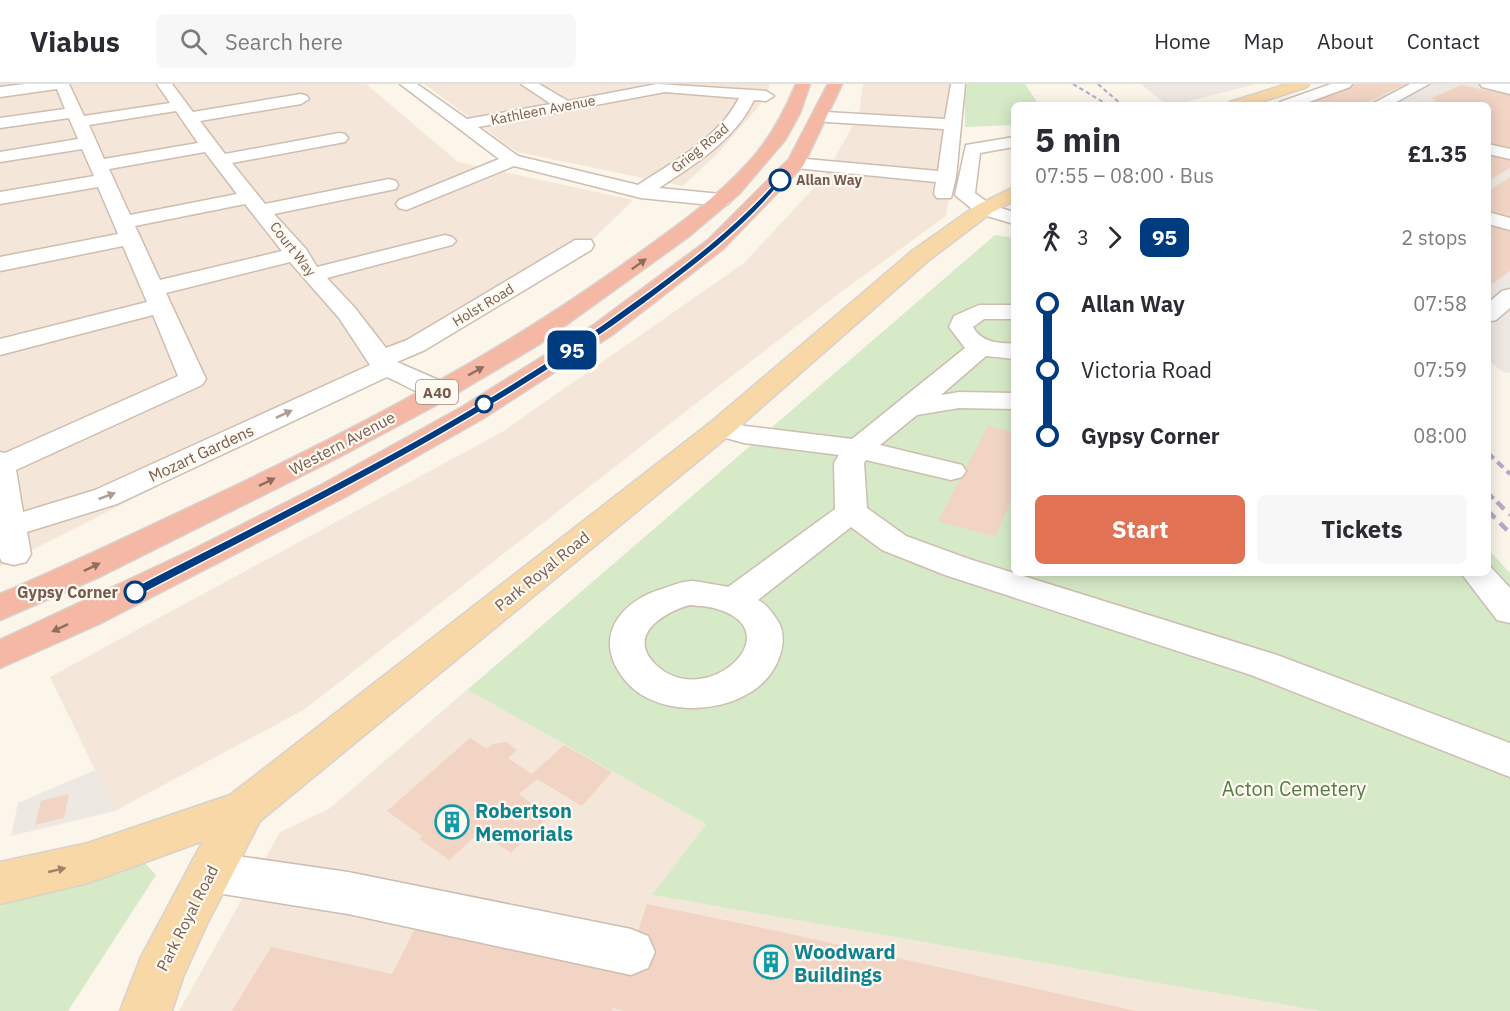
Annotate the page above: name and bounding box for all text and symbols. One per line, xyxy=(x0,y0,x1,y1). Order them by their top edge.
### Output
search box xyxy=(156,14,576,68)
text: Viabus xyxy=(30,23,120,60)
icon: search xyxy=(177,25,210,58)
text: Search here xyxy=(225,27,343,56)
text: Home xyxy=(1154,27,1211,55)
text: Map xyxy=(1244,27,1284,55)
text: About xyxy=(1317,27,1374,55)
text: Contact xyxy=(1407,27,1480,55)
street label: Kathleen Avenue xyxy=(489,91,597,129)
text: 5 min xyxy=(1035,118,1121,161)
street label: Grieg Road xyxy=(668,119,732,177)
text: £1.35 xyxy=(1408,139,1467,168)
text: 07:55 – 08:00 · Bus xyxy=(1035,162,1214,189)
marker: Allan Way xyxy=(769,169,791,191)
place label: Allan Way xyxy=(796,171,863,189)
street label: Court Way xyxy=(266,218,320,280)
icon: walk xyxy=(1035,221,1068,254)
icon: forward xyxy=(1098,221,1131,254)
text: 95 xyxy=(1152,223,1177,251)
text: 3 xyxy=(1077,224,1089,251)
text: 2 stops xyxy=(1401,224,1467,251)
one-way arrow xyxy=(631,258,646,270)
street label: Holst Road xyxy=(449,280,517,330)
text: Allan Way xyxy=(1081,289,1185,318)
text: 07:58 xyxy=(1413,290,1467,317)
line badge: 95 xyxy=(545,330,599,370)
text: 95 xyxy=(559,336,585,364)
text: Victoria Road xyxy=(1081,355,1212,384)
text: 07:59 xyxy=(1413,356,1467,383)
one-way arrow xyxy=(468,366,485,376)
road number: A40 xyxy=(416,380,458,404)
unlabelled marker xyxy=(475,395,493,413)
street label: Western Avenue xyxy=(286,407,399,479)
one-way arrow xyxy=(275,410,292,419)
street label: Mozart Gardens xyxy=(145,420,257,486)
text: Gypsy Corner xyxy=(1081,421,1220,450)
text: 08:00 xyxy=(1413,422,1467,449)
one-way arrow xyxy=(258,477,276,487)
one-way arrow xyxy=(98,491,116,501)
button: Start xyxy=(1035,495,1245,564)
button: Tickets xyxy=(1257,495,1467,564)
street label: Park Royal Road xyxy=(491,527,593,615)
one-way arrow xyxy=(83,563,100,572)
marker: Gypsy Corner xyxy=(124,581,146,603)
place label: Gypsy Corner xyxy=(17,582,119,602)
one-way arrow xyxy=(51,623,68,632)
park label: Acton Cemetery xyxy=(1222,775,1366,802)
place label: Robertson Memorials xyxy=(475,797,573,847)
building icon: Robertson Memorials xyxy=(434,804,470,840)
street label: Park Royal Road xyxy=(152,862,222,974)
one-way arrow xyxy=(48,865,67,874)
place label: Woodward Buildings xyxy=(794,938,896,988)
building icon: Woodward Buildings xyxy=(753,944,789,980)

